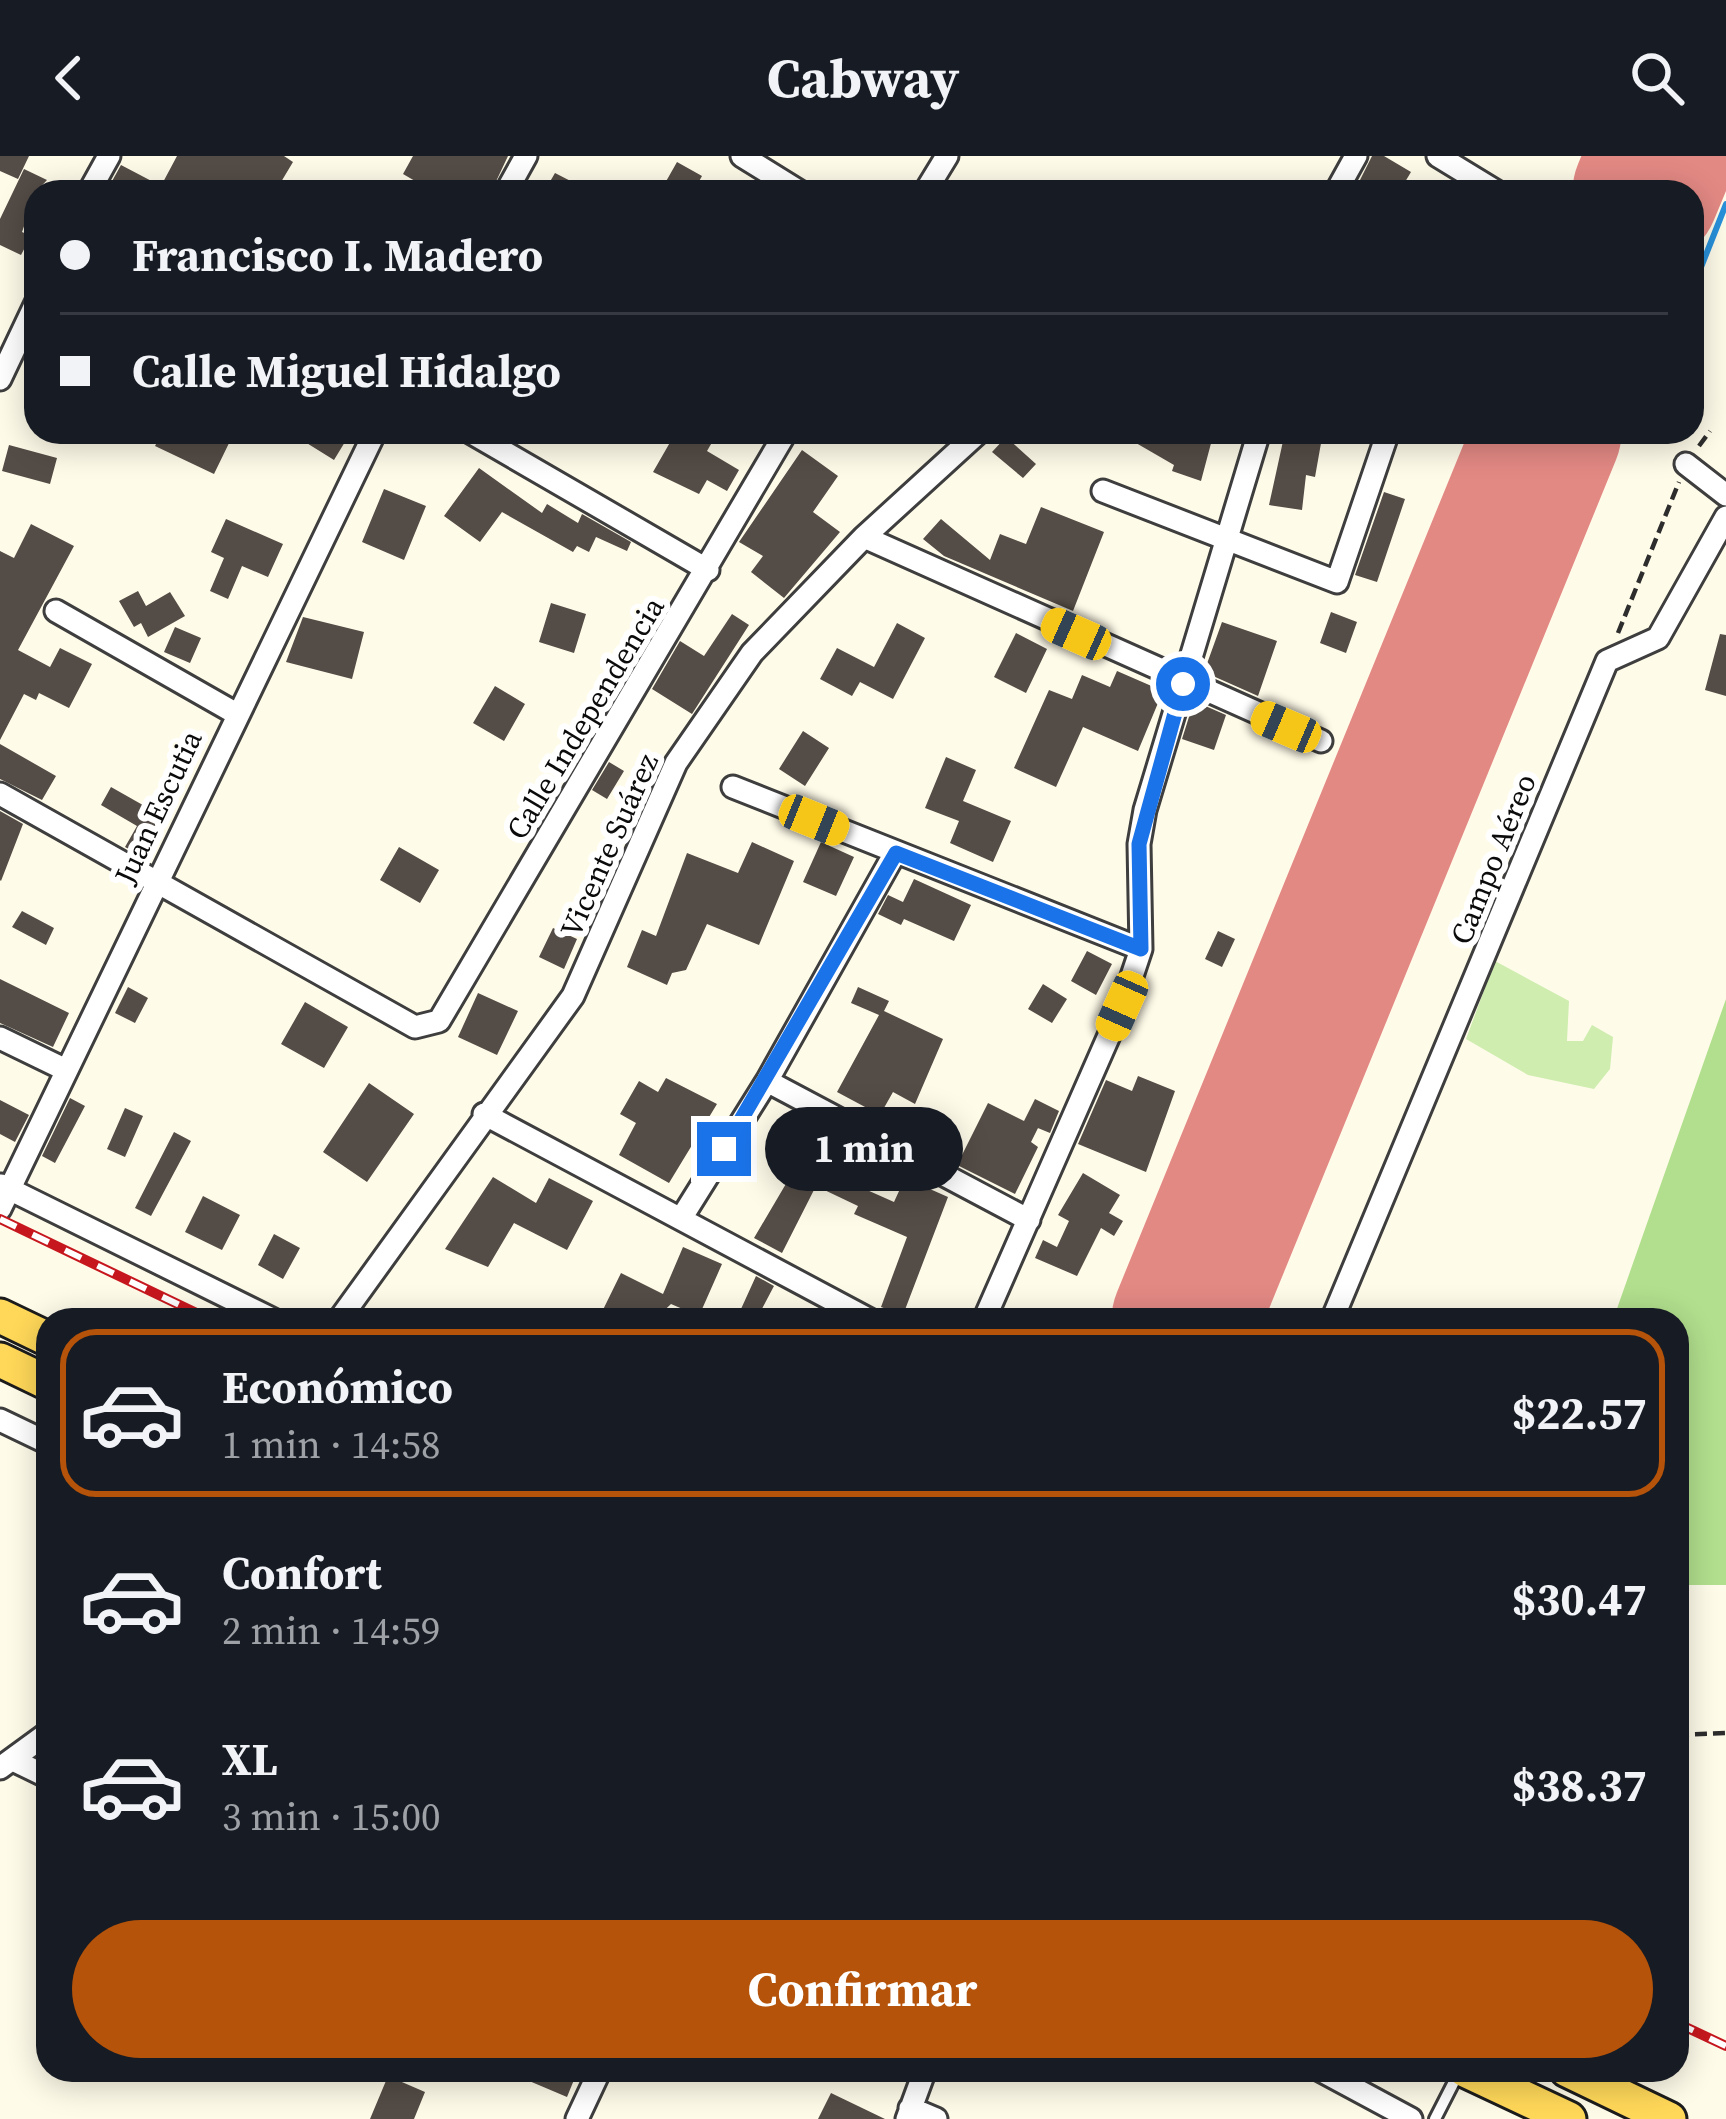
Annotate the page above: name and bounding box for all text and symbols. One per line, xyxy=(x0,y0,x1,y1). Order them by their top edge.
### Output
text: Cabway xyxy=(767,41,959,115)
icon: back xyxy=(36,45,102,111)
icon: search xyxy=(1624,45,1690,111)
text: Francisco I. Madero xyxy=(132,224,543,286)
text: Calle Miguel Hidalgo xyxy=(132,340,561,402)
street label: Calle Independencia xyxy=(496,589,674,847)
car xyxy=(1036,603,1116,665)
route start xyxy=(1156,657,1210,711)
car xyxy=(1246,696,1326,758)
street label: Juan Escutia xyxy=(104,723,212,891)
street label: Vicente Suárez xyxy=(550,747,668,943)
street label: Campo Aéreo xyxy=(1440,768,1546,950)
car xyxy=(774,790,854,850)
car xyxy=(1091,966,1153,1046)
callout: 1 min xyxy=(766,1107,964,1191)
route end xyxy=(697,1122,751,1176)
text: 1 min xyxy=(813,1122,915,1175)
text: Económico xyxy=(222,1356,453,1418)
icon: car xyxy=(78,1359,186,1467)
text: $22.57 xyxy=(1512,1382,1647,1444)
text: 1 min · 14:58 xyxy=(222,1418,441,1471)
text: Confort xyxy=(222,1542,382,1604)
icon: car xyxy=(78,1545,186,1653)
text: $30.47 xyxy=(1512,1568,1647,1630)
text: 2 min · 14:59 xyxy=(222,1604,441,1657)
text: XL xyxy=(222,1728,278,1790)
icon: car xyxy=(78,1731,186,1839)
text: $38.37 xyxy=(1512,1754,1647,1816)
text: 3 min · 15:00 xyxy=(222,1790,441,1843)
button: Confirmar xyxy=(72,1920,1653,2058)

